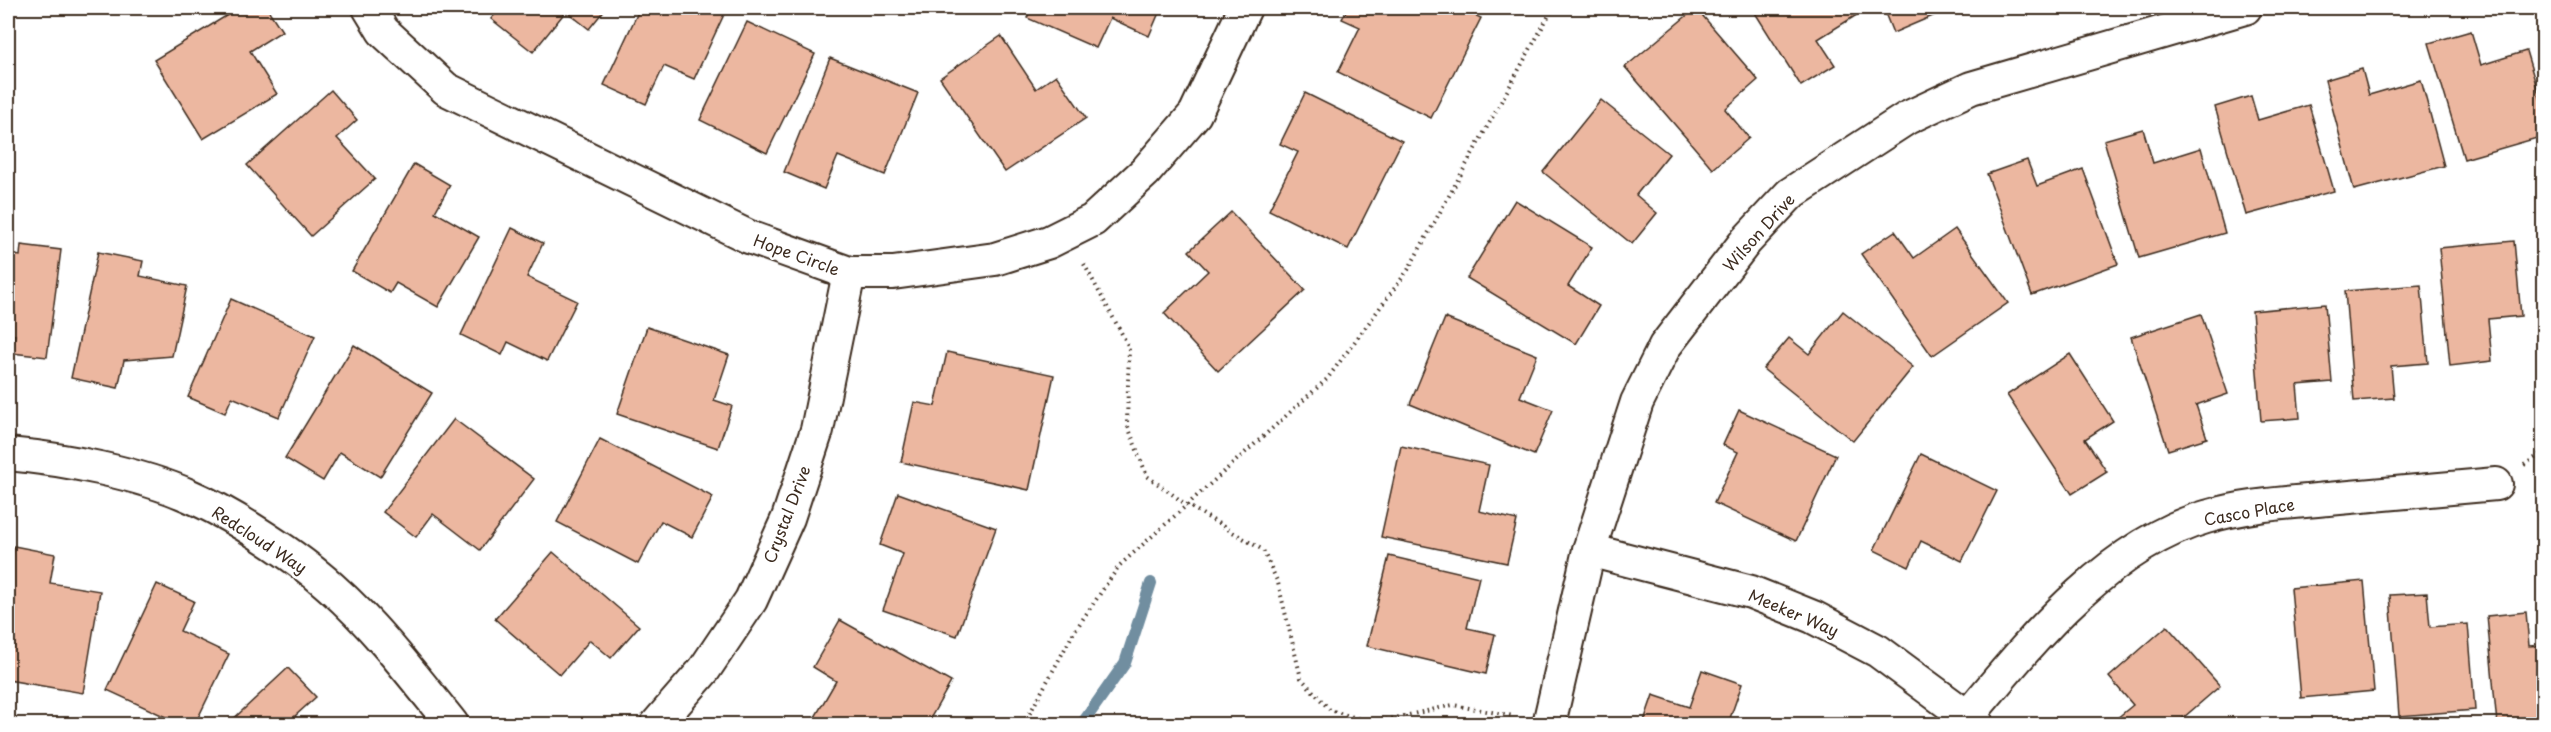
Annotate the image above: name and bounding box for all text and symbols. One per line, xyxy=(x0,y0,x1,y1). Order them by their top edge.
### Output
street label: Wilson Drive xyxy=(1716,188,1800,276)
street label: Hope Circle xyxy=(751,227,843,281)
street label: Crystal Drive xyxy=(756,462,816,566)
street label: Casco Place xyxy=(2202,491,2296,531)
street label: Redcloud Way xyxy=(208,499,312,579)
street label: Meeker Way xyxy=(1745,582,1843,642)

